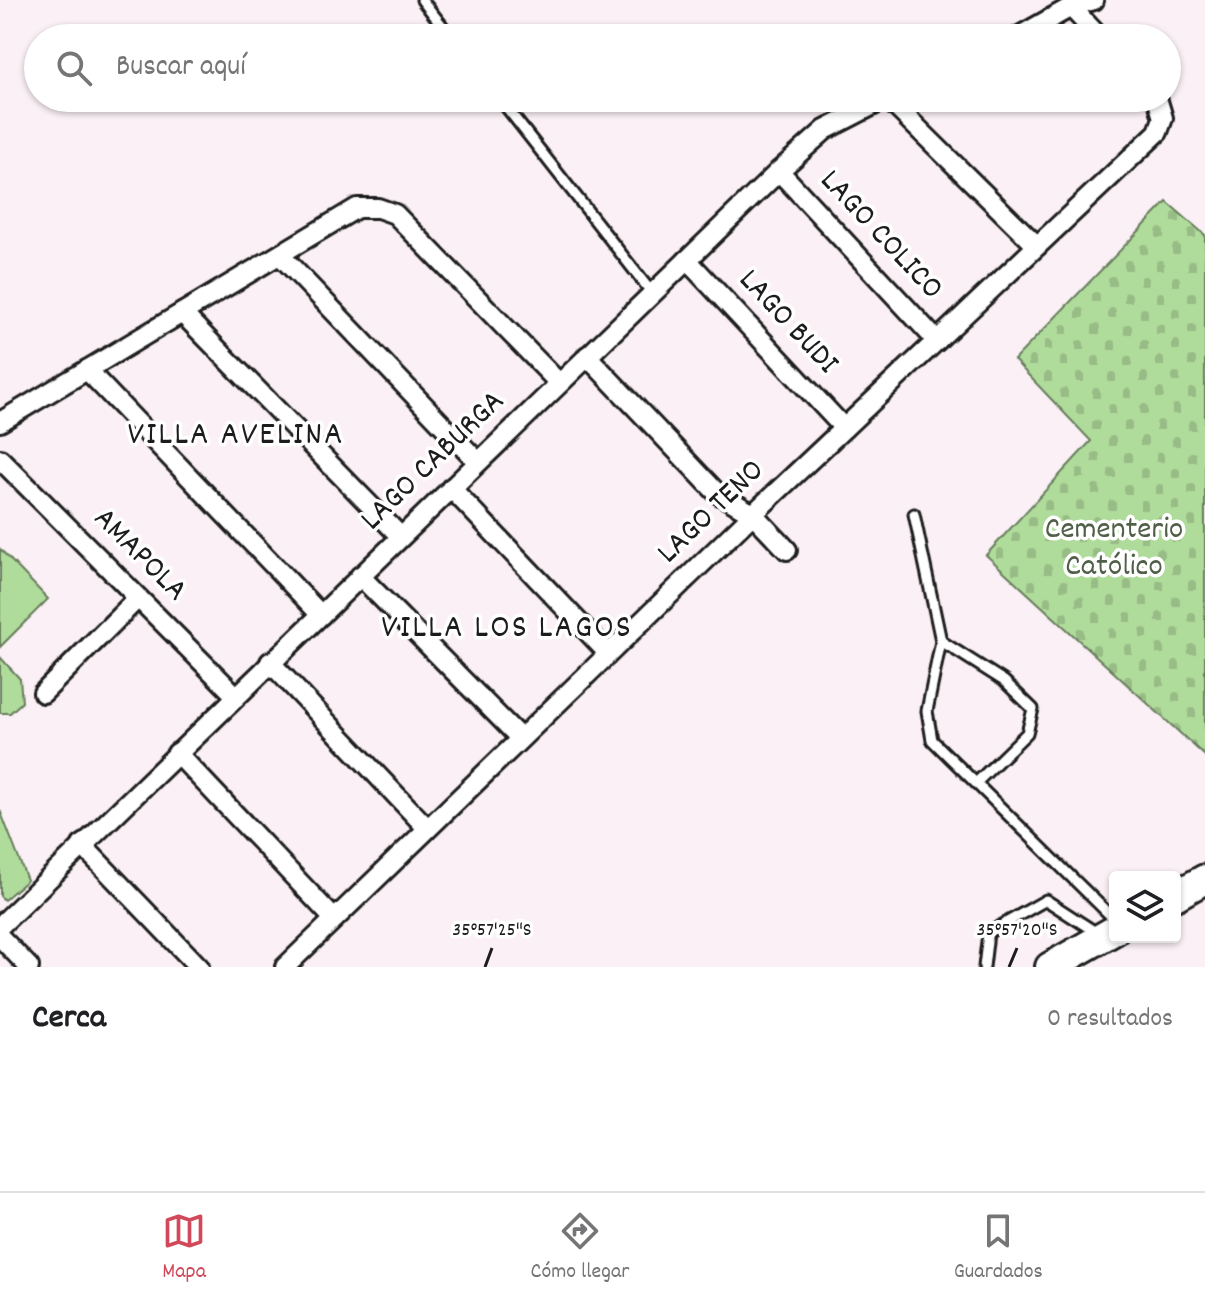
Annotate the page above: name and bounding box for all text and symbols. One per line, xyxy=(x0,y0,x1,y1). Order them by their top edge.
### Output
search box xyxy=(24,24,1181,112)
icon: search xyxy=(52,46,96,90)
text: Buscar aquí xyxy=(116,47,246,90)
street label: LAGO COLICO xyxy=(807,160,953,312)
street label: LAGO BUDI xyxy=(726,260,848,386)
street label: LAGO CABURGA xyxy=(351,381,517,543)
district label: VILLA AVELINA xyxy=(127,412,345,461)
street label: LAGO TENO xyxy=(648,450,776,576)
street label: AMAPOLA xyxy=(81,498,197,614)
park label: Cementerio Católico xyxy=(1045,508,1183,591)
district label: VILLA LOS LAGOS xyxy=(381,605,633,654)
map controls xyxy=(1109,871,1181,943)
button: layers xyxy=(1109,871,1181,943)
text: 35°57'25"S xyxy=(452,917,532,945)
text: 35°57'20"S xyxy=(977,917,1058,945)
text: Cerca xyxy=(32,995,106,1044)
text: 0 resultados xyxy=(1047,1001,1173,1038)
tab: Mapa xyxy=(162,1209,206,1288)
tab: Cómo llegar xyxy=(531,1209,629,1288)
tab: Guardados xyxy=(954,1209,1043,1288)

